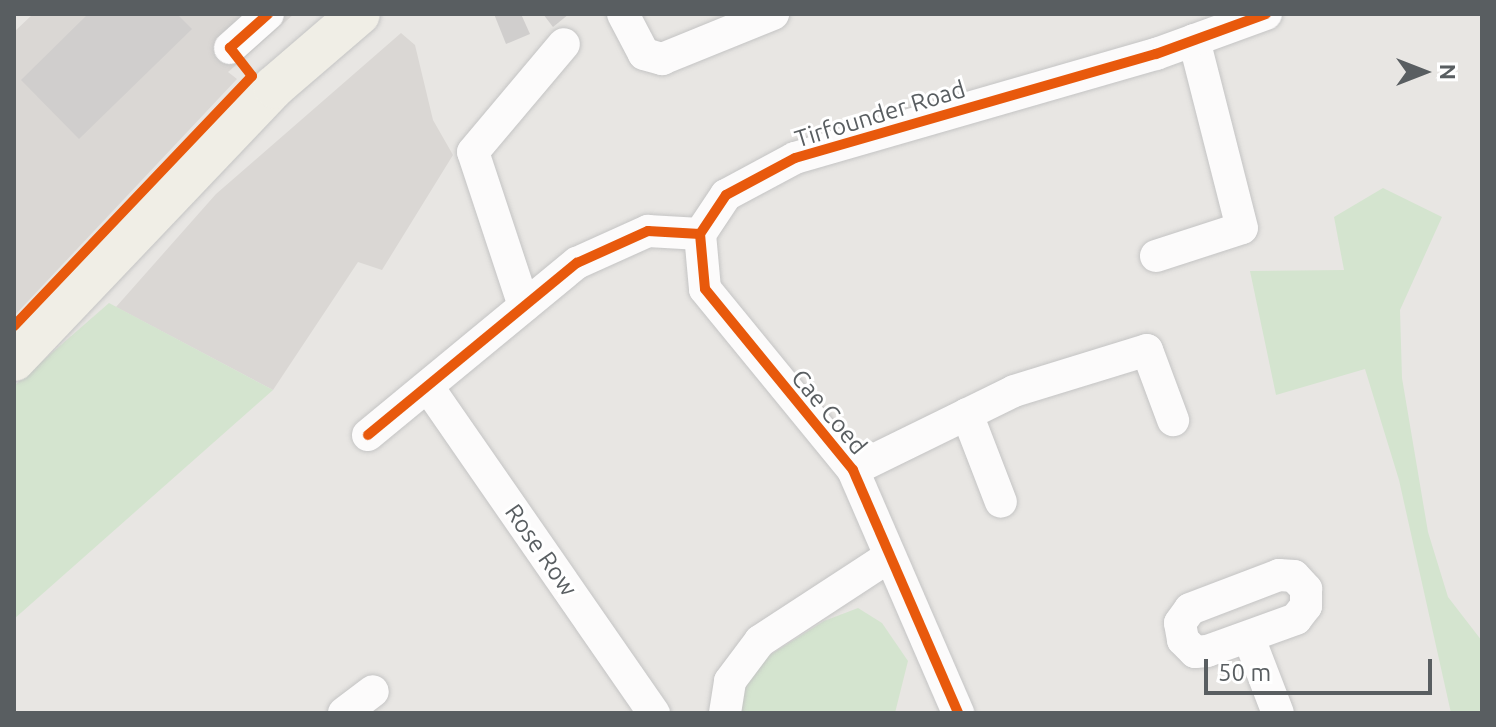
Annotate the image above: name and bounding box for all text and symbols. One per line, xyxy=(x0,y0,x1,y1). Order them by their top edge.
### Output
north arrow xyxy=(1384,32,1464,112)
text: N xyxy=(1436,64,1461,80)
street label: Tirfounder Road xyxy=(791,74,969,154)
street label: Cae Coed xyxy=(785,364,873,460)
street label: Rose Row xyxy=(499,498,583,602)
scale bar xyxy=(1208,643,1436,693)
text: 50 m xyxy=(1218,659,1271,686)

